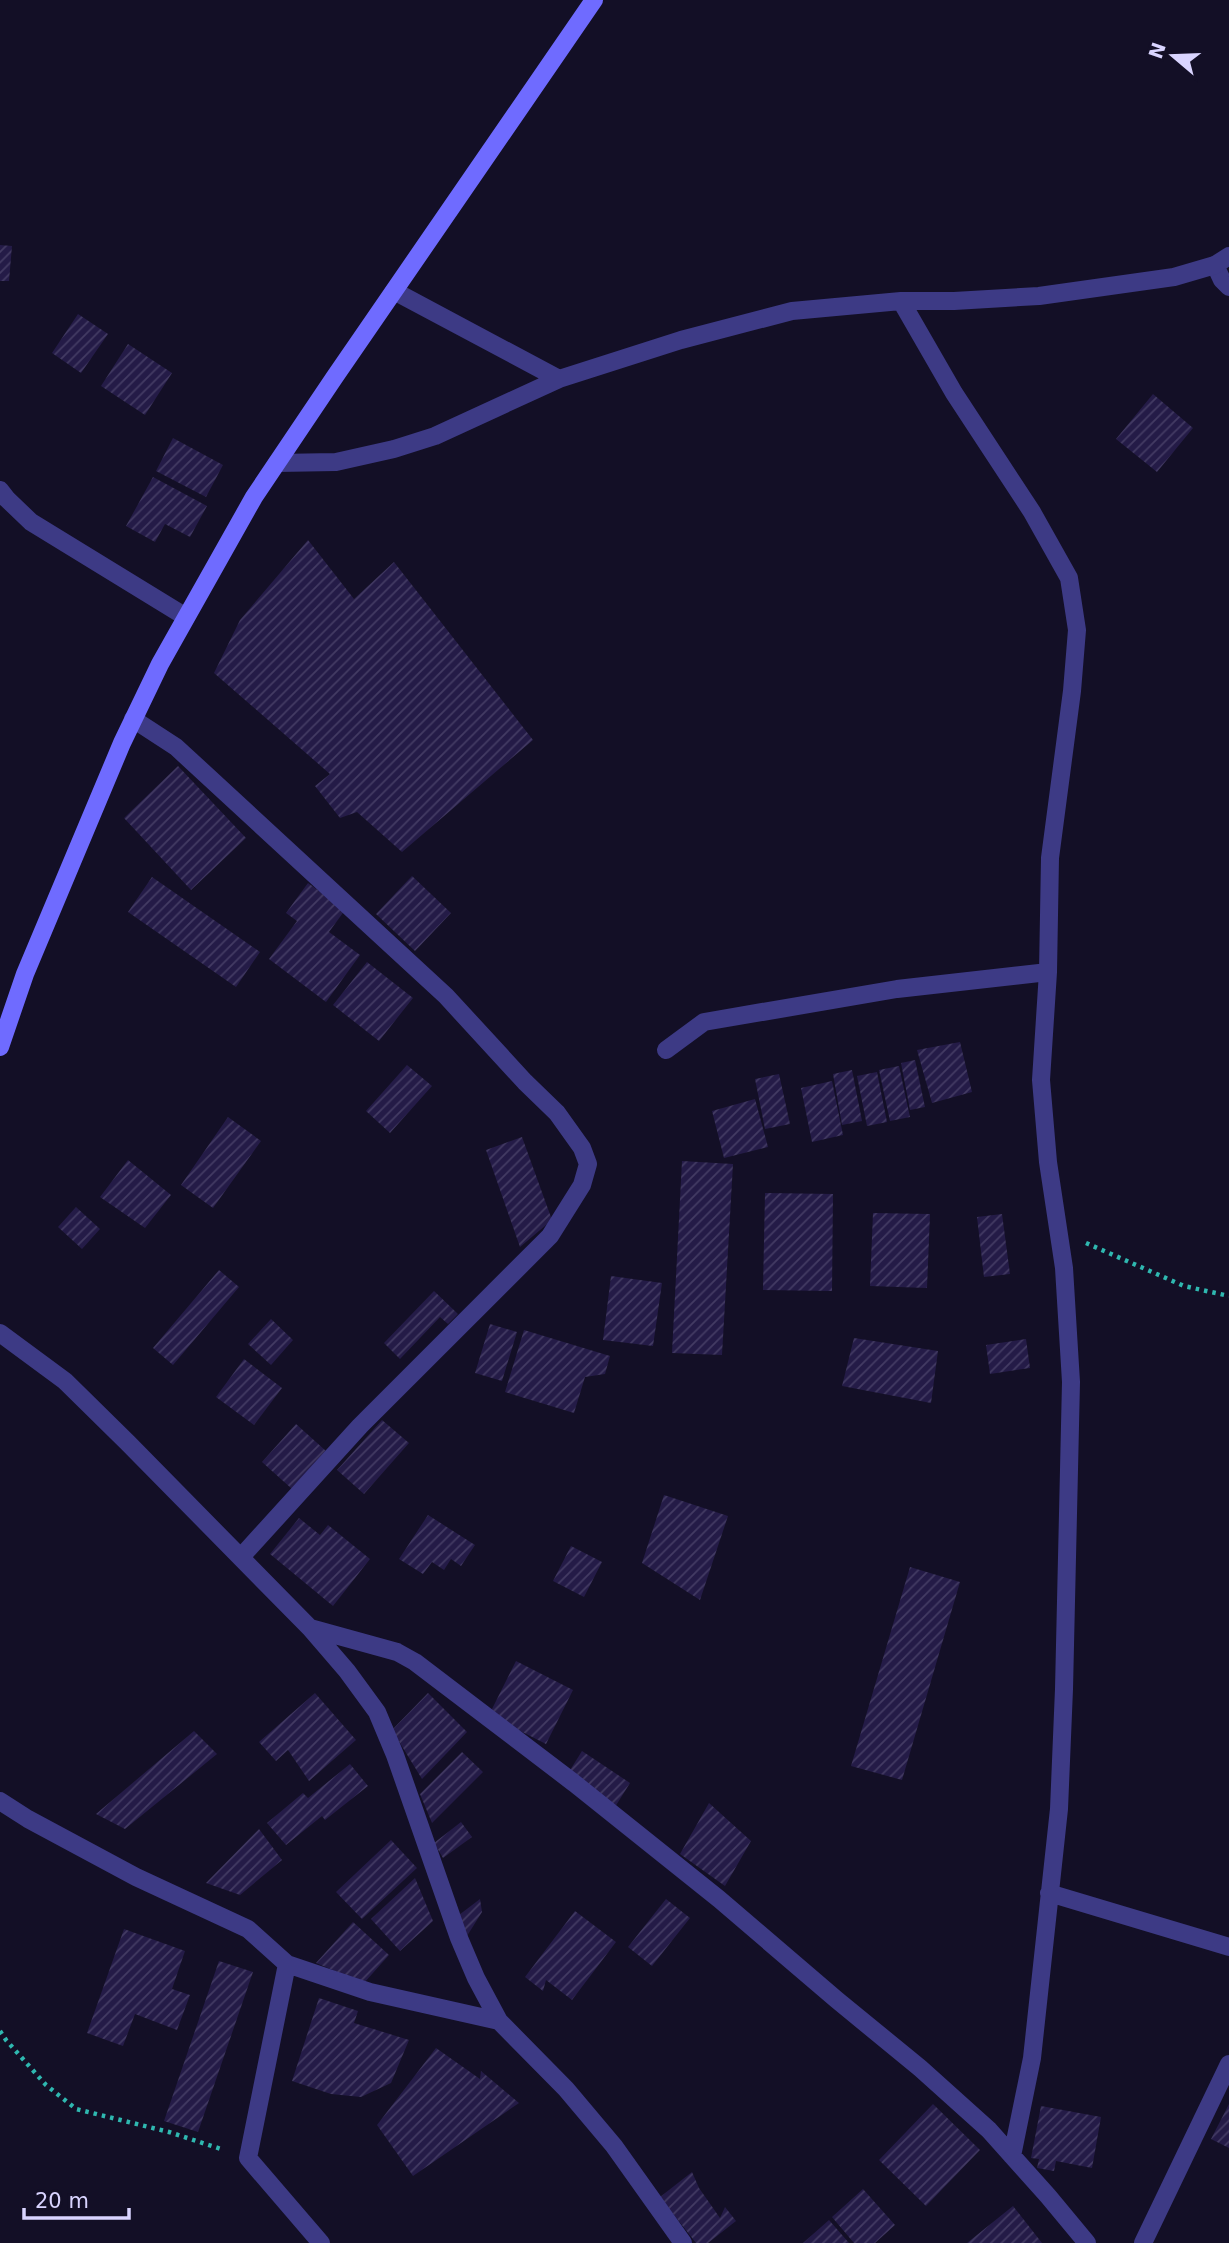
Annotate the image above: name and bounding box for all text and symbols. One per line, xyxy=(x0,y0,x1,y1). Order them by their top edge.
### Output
north arrow xyxy=(1138,21,1208,91)
text: N xyxy=(1144,39,1170,62)
scale bar xyxy=(24,2176,130,2220)
text: 20 m xyxy=(35,2189,89,2213)

